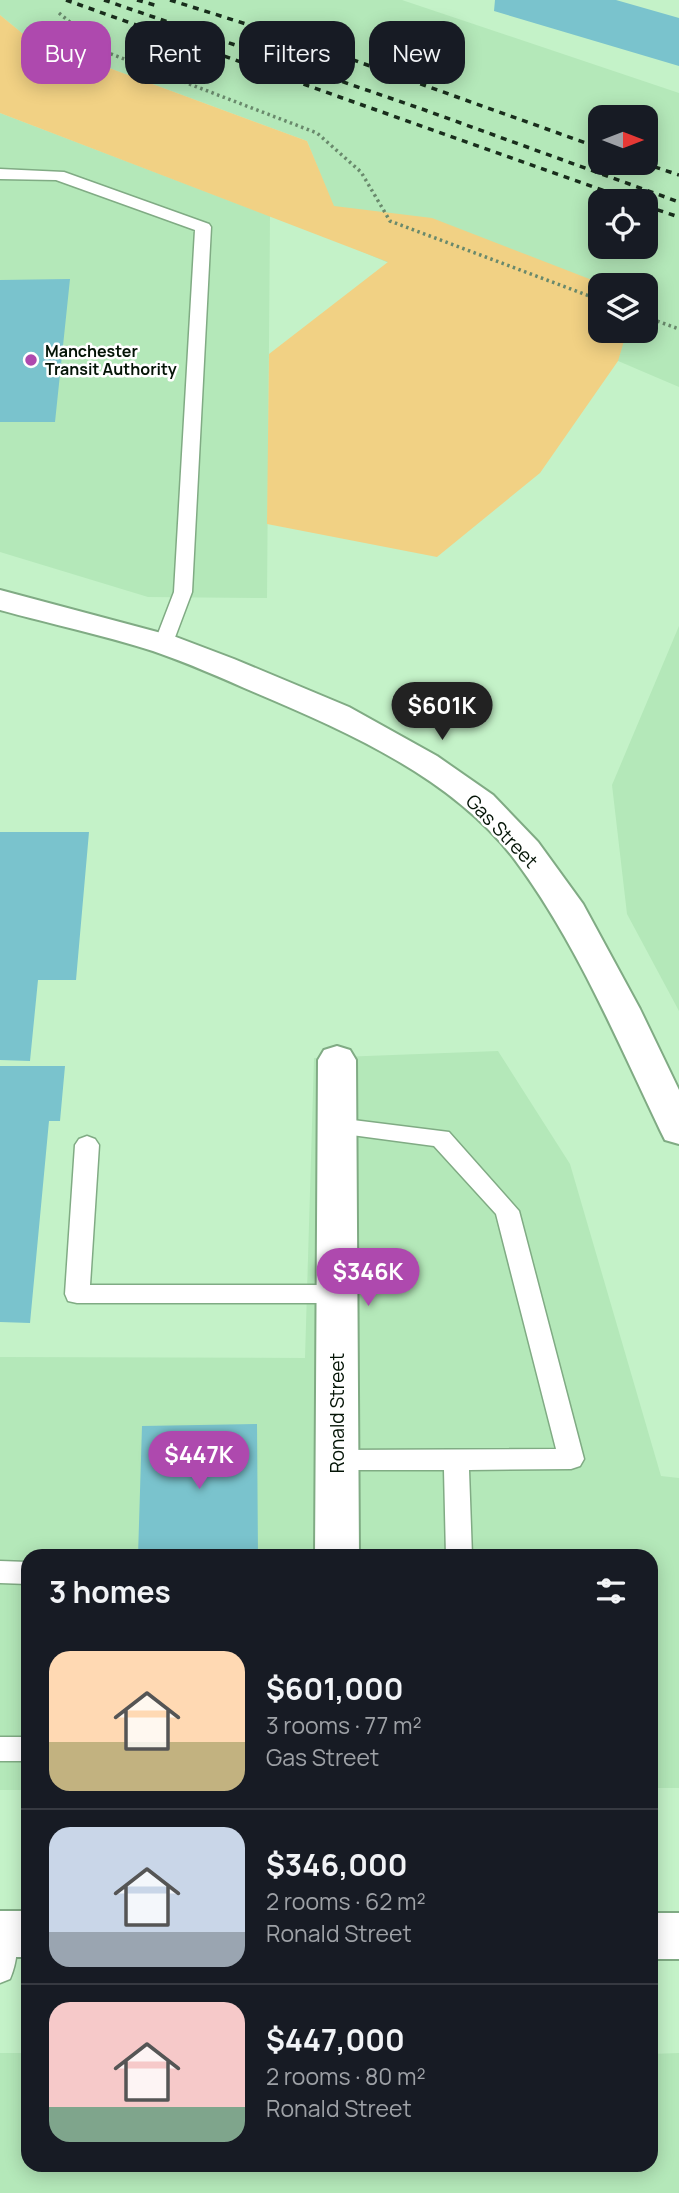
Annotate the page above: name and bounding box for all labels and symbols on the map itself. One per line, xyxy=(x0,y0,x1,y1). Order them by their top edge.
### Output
north arrow xyxy=(588,105,658,175)
place label: Manchester Transit Authority xyxy=(45,340,177,380)
marker: Manchester Transit Authority xyxy=(23,352,39,368)
pin: $601K xyxy=(393,682,491,742)
street label: Gas Street xyxy=(460,788,544,874)
pin: $346K xyxy=(319,1248,417,1308)
street label: Ronald Street xyxy=(324,1353,350,1473)
pin: $447K xyxy=(150,1432,248,1491)

